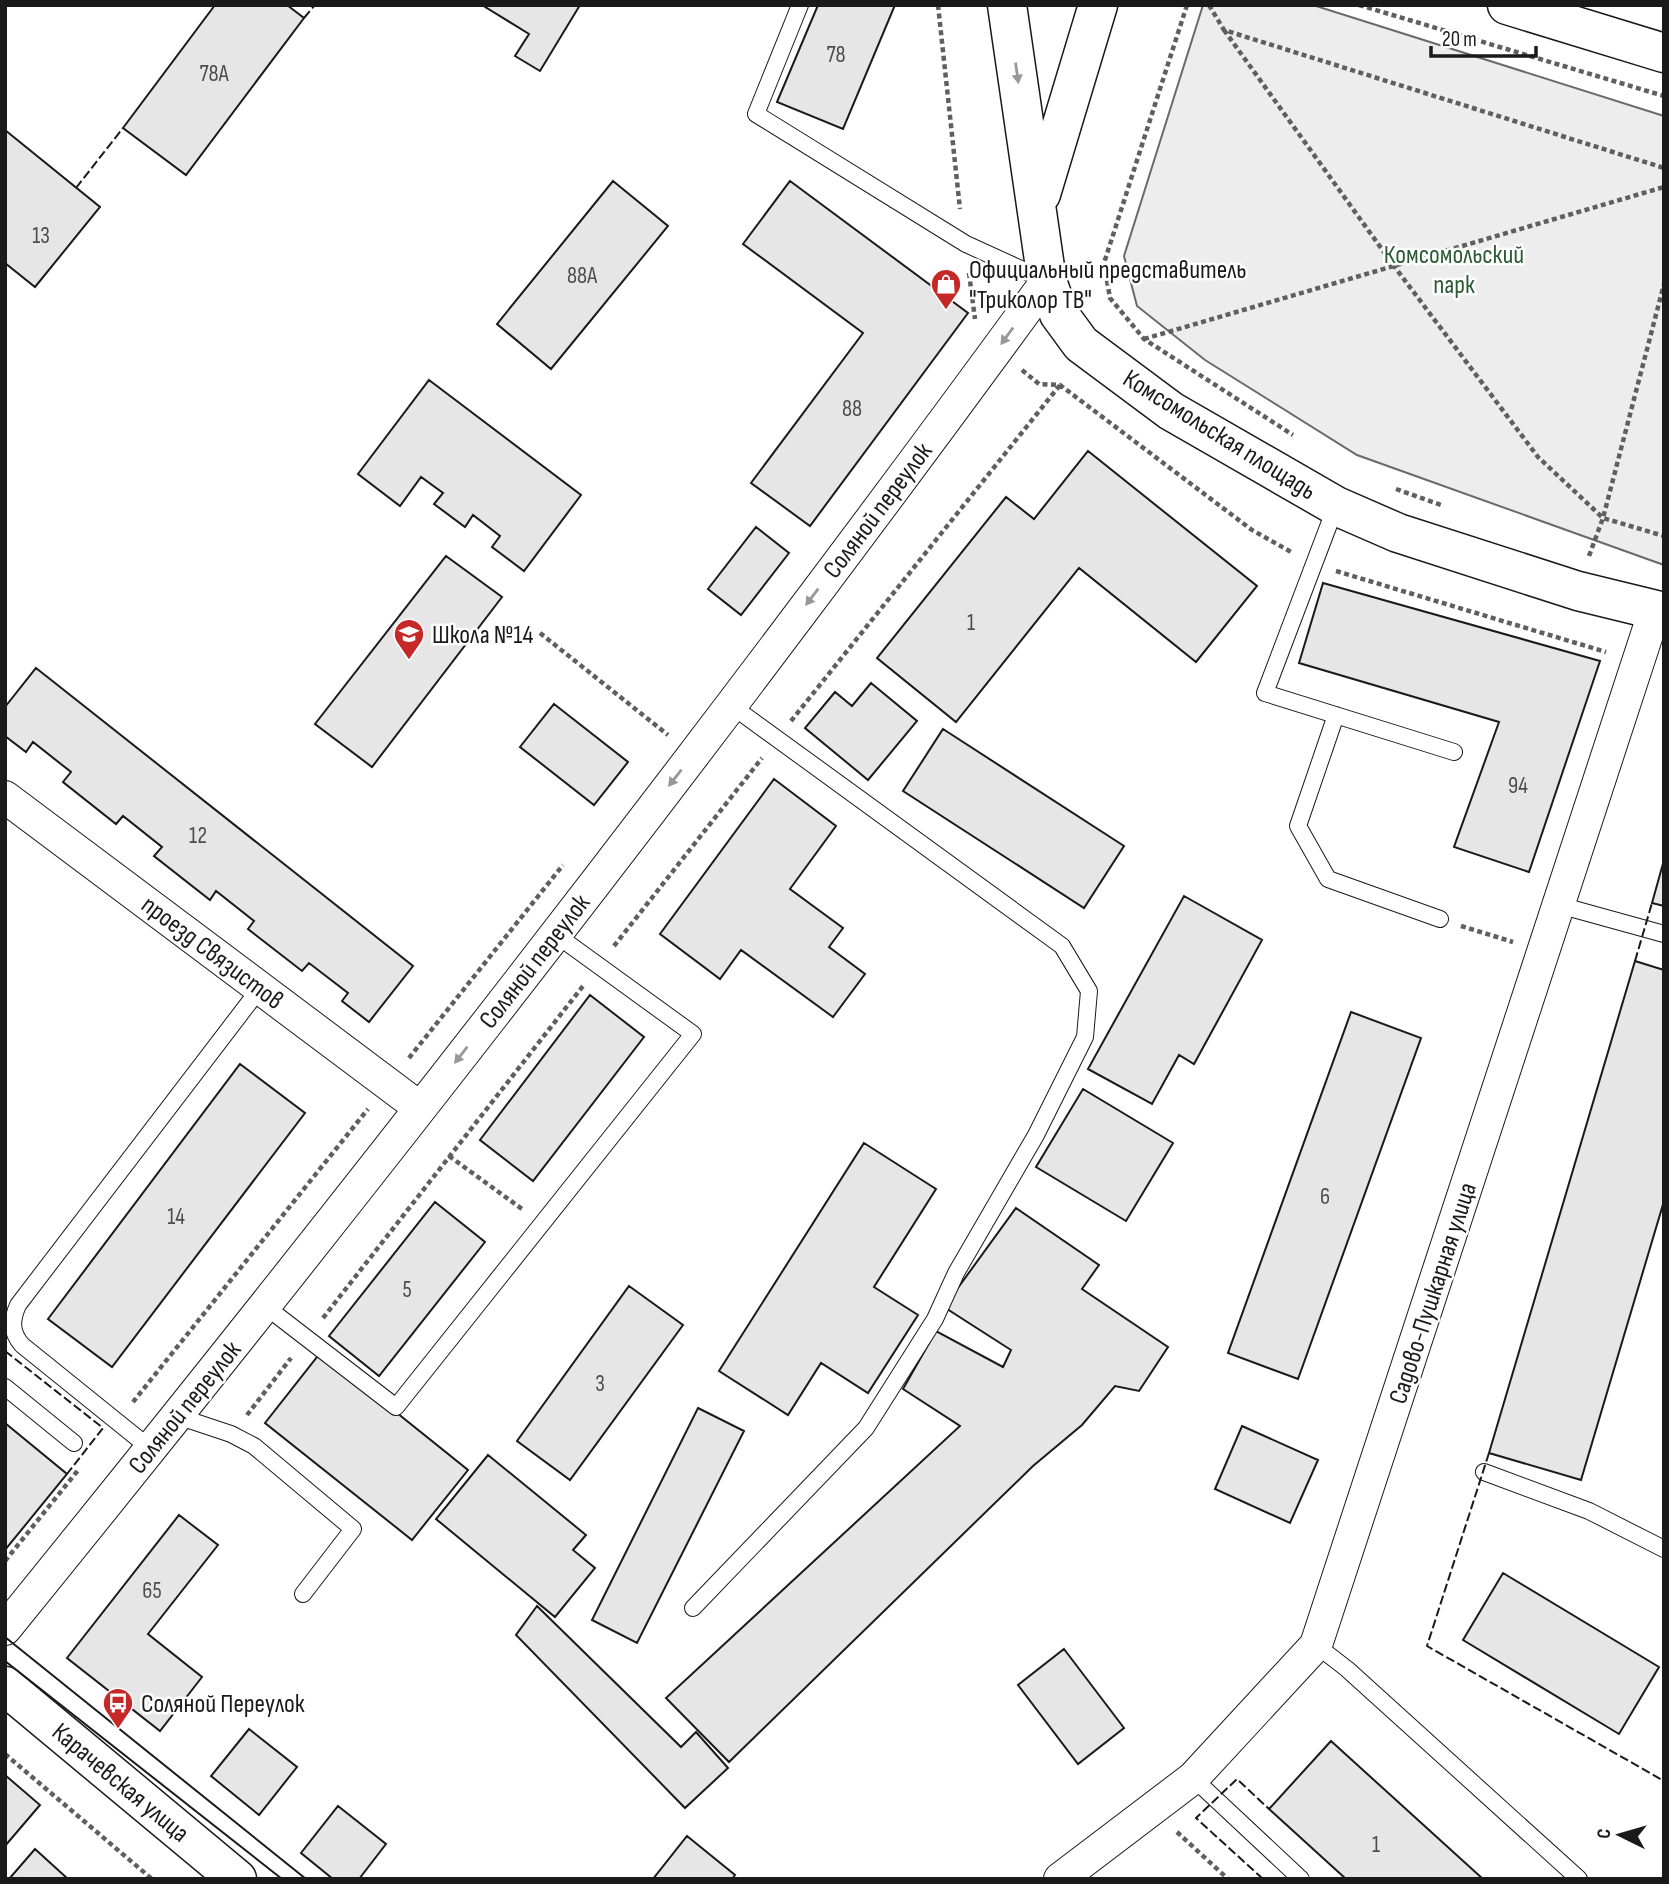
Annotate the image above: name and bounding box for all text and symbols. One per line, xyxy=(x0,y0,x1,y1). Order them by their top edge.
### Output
scale bar xyxy=(1431,14,1536,58)
text: 20 m xyxy=(1442,27,1477,52)
house number: 78 xyxy=(826,41,846,69)
house number: 78А xyxy=(199,60,229,88)
one-way arrow xyxy=(1012,62,1023,84)
house number: 13 xyxy=(32,222,50,250)
park label: Комсомольский парк xyxy=(1384,240,1524,301)
place label: Официальный представитель "Триколор ТВ" xyxy=(969,255,1247,316)
house number: 88А xyxy=(567,262,597,290)
shop icon: Официальный представитель "Триколор ТВ" xyxy=(929,267,963,311)
one-way arrow xyxy=(1000,327,1014,345)
street label: Комсомольская площадь xyxy=(1117,363,1321,507)
house number: 88 xyxy=(842,395,862,423)
street label: Соляной переулок xyxy=(817,437,939,585)
one-way arrow xyxy=(806,588,820,606)
house number: 1 xyxy=(967,609,975,637)
school or university icon: Школа №14 xyxy=(392,617,426,661)
place label: Школа №14 xyxy=(432,620,533,651)
one-way arrow xyxy=(668,769,683,787)
house number: 94 xyxy=(1508,772,1528,800)
house number: 12 xyxy=(189,822,207,850)
street label: Соляной переулок xyxy=(473,889,597,1035)
street label: проезд Связистов xyxy=(135,890,289,1017)
one-way arrow xyxy=(453,1046,468,1064)
street label: Садово-Пушкарная улица xyxy=(1383,1179,1484,1408)
house number: 6 xyxy=(1320,1183,1330,1211)
house number: 14 xyxy=(167,1203,185,1231)
house number: 5 xyxy=(402,1276,412,1304)
street label: Соляной переулок xyxy=(122,1335,248,1481)
house number: 3 xyxy=(595,1370,605,1398)
house number: 65 xyxy=(142,1577,162,1605)
bus stop icon: Соляной Переулок xyxy=(101,1686,135,1730)
place label: Соляной Переулок xyxy=(141,1689,305,1720)
street label: Карачевская улица xyxy=(45,1717,195,1849)
north arrow xyxy=(1585,1800,1655,1870)
text: С xyxy=(1593,1828,1616,1840)
house number: 1 xyxy=(1372,1831,1380,1859)

